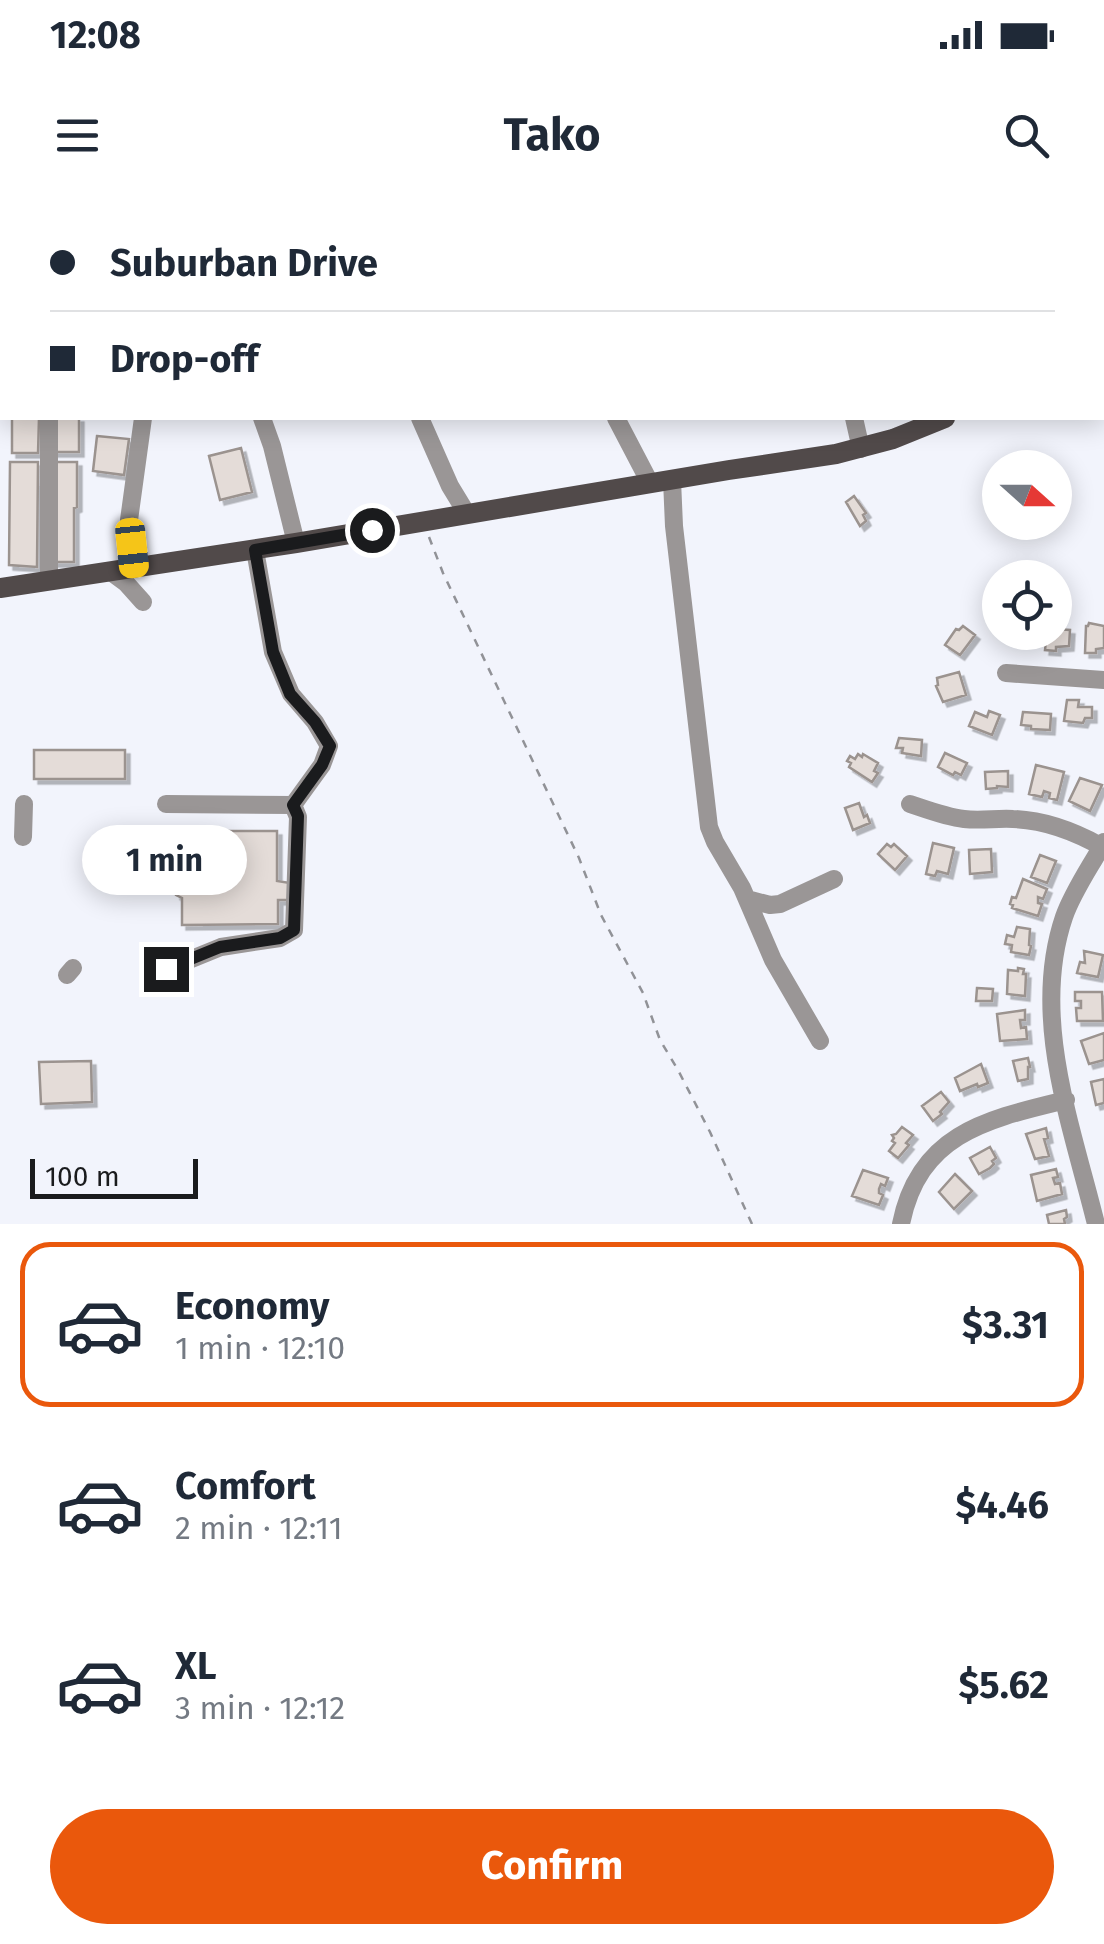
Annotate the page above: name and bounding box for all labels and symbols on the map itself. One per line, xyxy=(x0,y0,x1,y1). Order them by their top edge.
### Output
north arrow xyxy=(982,450,1072,540)
route start xyxy=(350,508,395,553)
car xyxy=(114,517,150,579)
callout: 1 min xyxy=(84,824,248,894)
route end xyxy=(144,947,189,992)
scale bar xyxy=(30,1154,198,1198)

